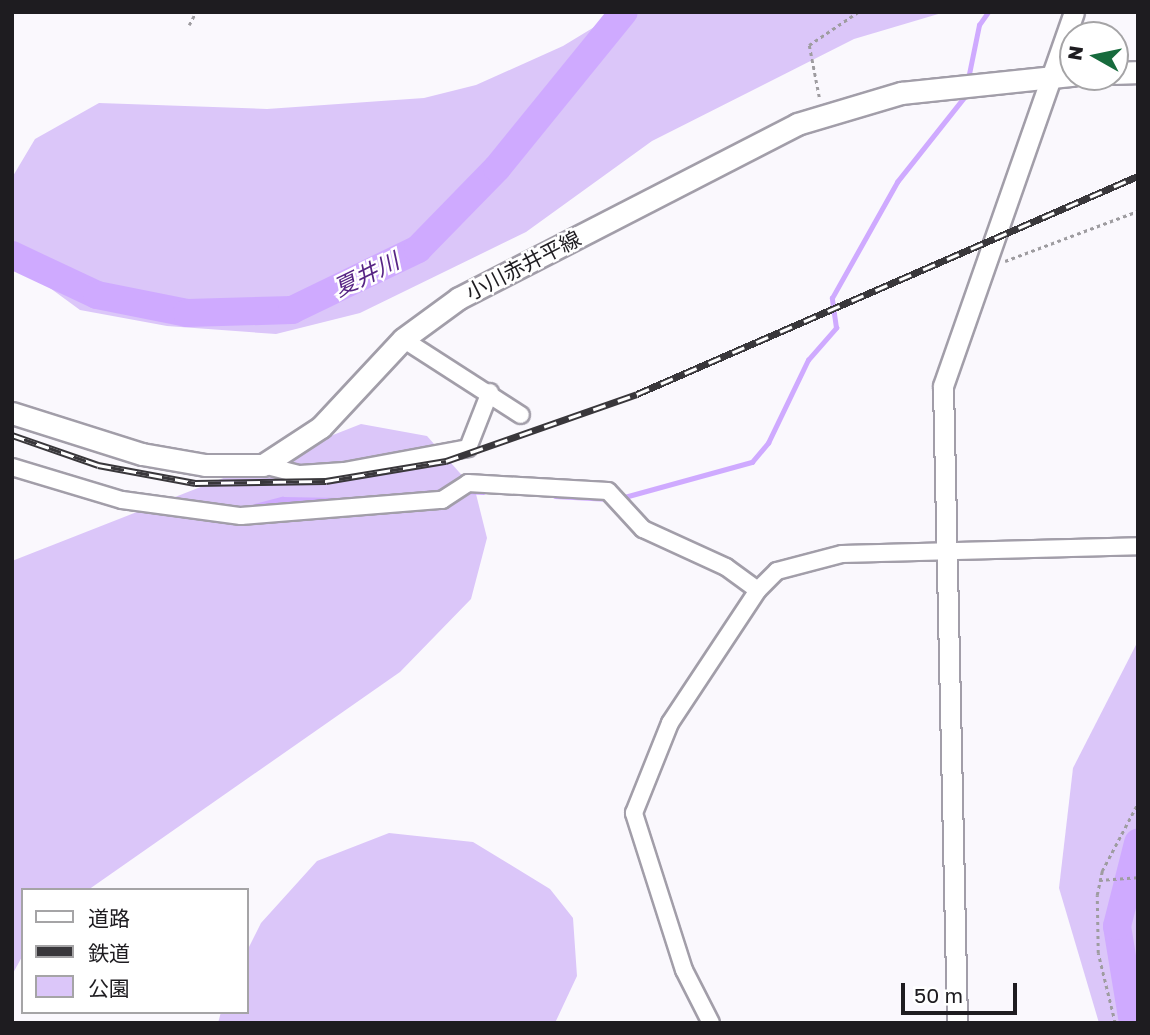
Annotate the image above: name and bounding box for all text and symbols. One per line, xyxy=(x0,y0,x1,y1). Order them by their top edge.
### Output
north arrow xyxy=(1059,21,1129,91)
text: N xyxy=(1062,44,1087,62)
street label: 小川赤井平線 xyxy=(461,225,585,305)
water label: 夏井川 xyxy=(329,246,403,302)
legend xyxy=(21,888,248,1014)
text: 道路 xyxy=(88,905,130,931)
text: 鉄道 xyxy=(88,940,130,966)
scale bar xyxy=(905,968,1020,1012)
text: 公園 xyxy=(88,975,130,1001)
text: 50 m xyxy=(914,982,963,1008)

